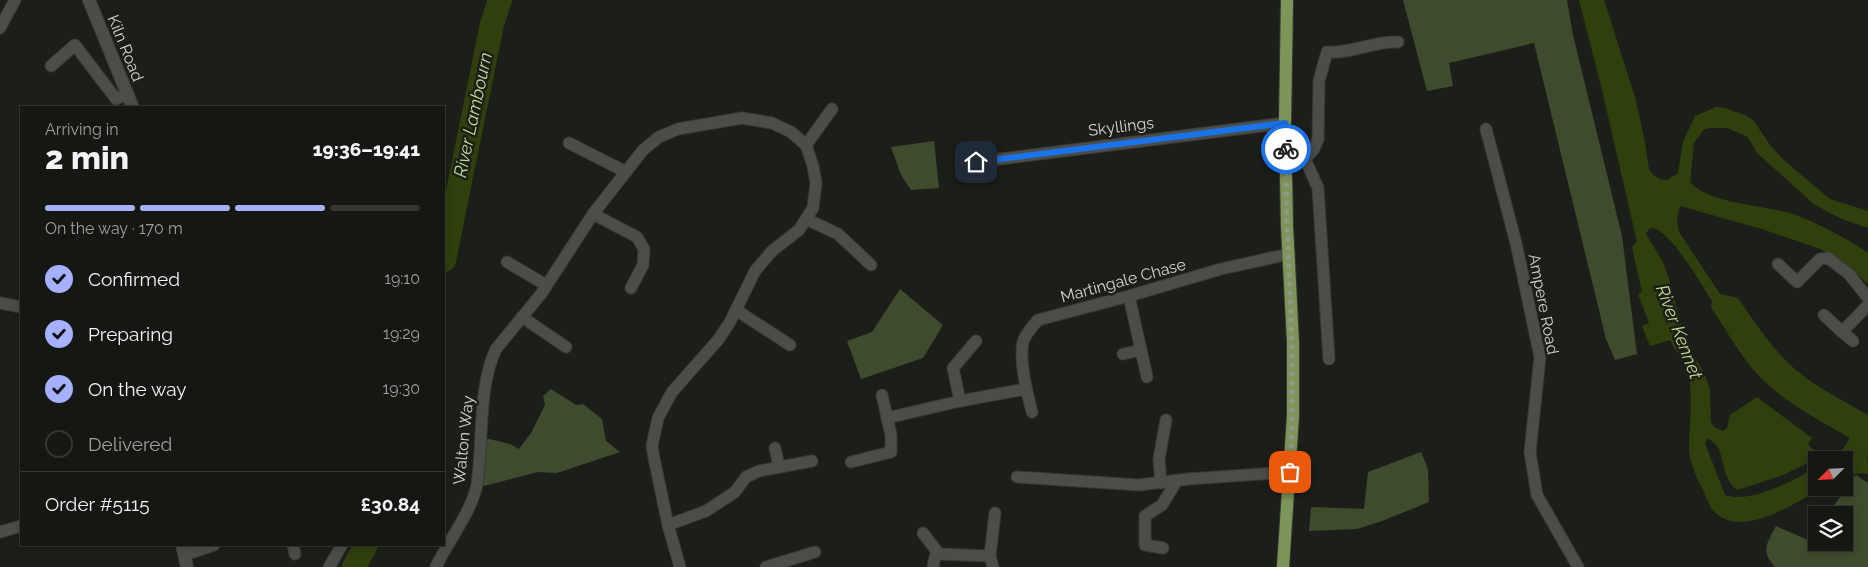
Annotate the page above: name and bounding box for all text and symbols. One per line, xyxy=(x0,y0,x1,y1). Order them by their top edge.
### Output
street label: Kiln Road xyxy=(104,12,147,84)
water label: River Lambourn xyxy=(449,50,496,179)
street label: Skyllings xyxy=(1087,113,1155,140)
text: Arriving in xyxy=(45,120,119,139)
courier xyxy=(1261,124,1311,174)
icon: bike xyxy=(1272,135,1300,163)
text: 19:36–19:41 xyxy=(313,138,420,160)
text: 2 min xyxy=(45,139,129,176)
pin xyxy=(955,141,997,183)
icon: home xyxy=(962,148,990,176)
text: On the way · 170 m xyxy=(45,219,183,238)
street label: Ampere Road xyxy=(1524,252,1563,356)
street label: Martingale Chase xyxy=(1058,255,1188,306)
icon: check xyxy=(45,265,73,293)
text: Confirmed xyxy=(88,268,180,290)
text: 19:10 xyxy=(384,269,420,288)
water label: River Kennet xyxy=(1652,282,1707,382)
icon: check xyxy=(45,320,73,348)
text: Preparing xyxy=(88,323,173,345)
text: 19:29 xyxy=(383,324,420,343)
icon: check xyxy=(45,375,73,403)
text: On the way xyxy=(88,378,187,400)
text: 19:30 xyxy=(382,379,420,398)
street label: Walton Way xyxy=(449,394,478,486)
text: Delivered xyxy=(88,433,172,455)
pin xyxy=(1269,451,1311,493)
north arrow xyxy=(1808,451,1852,496)
map controls xyxy=(1808,451,1853,551)
icon: bag xyxy=(1276,458,1304,486)
text: Order #5115 xyxy=(45,493,150,515)
text: £30.84 xyxy=(361,493,420,515)
button: layers xyxy=(1808,506,1853,551)

